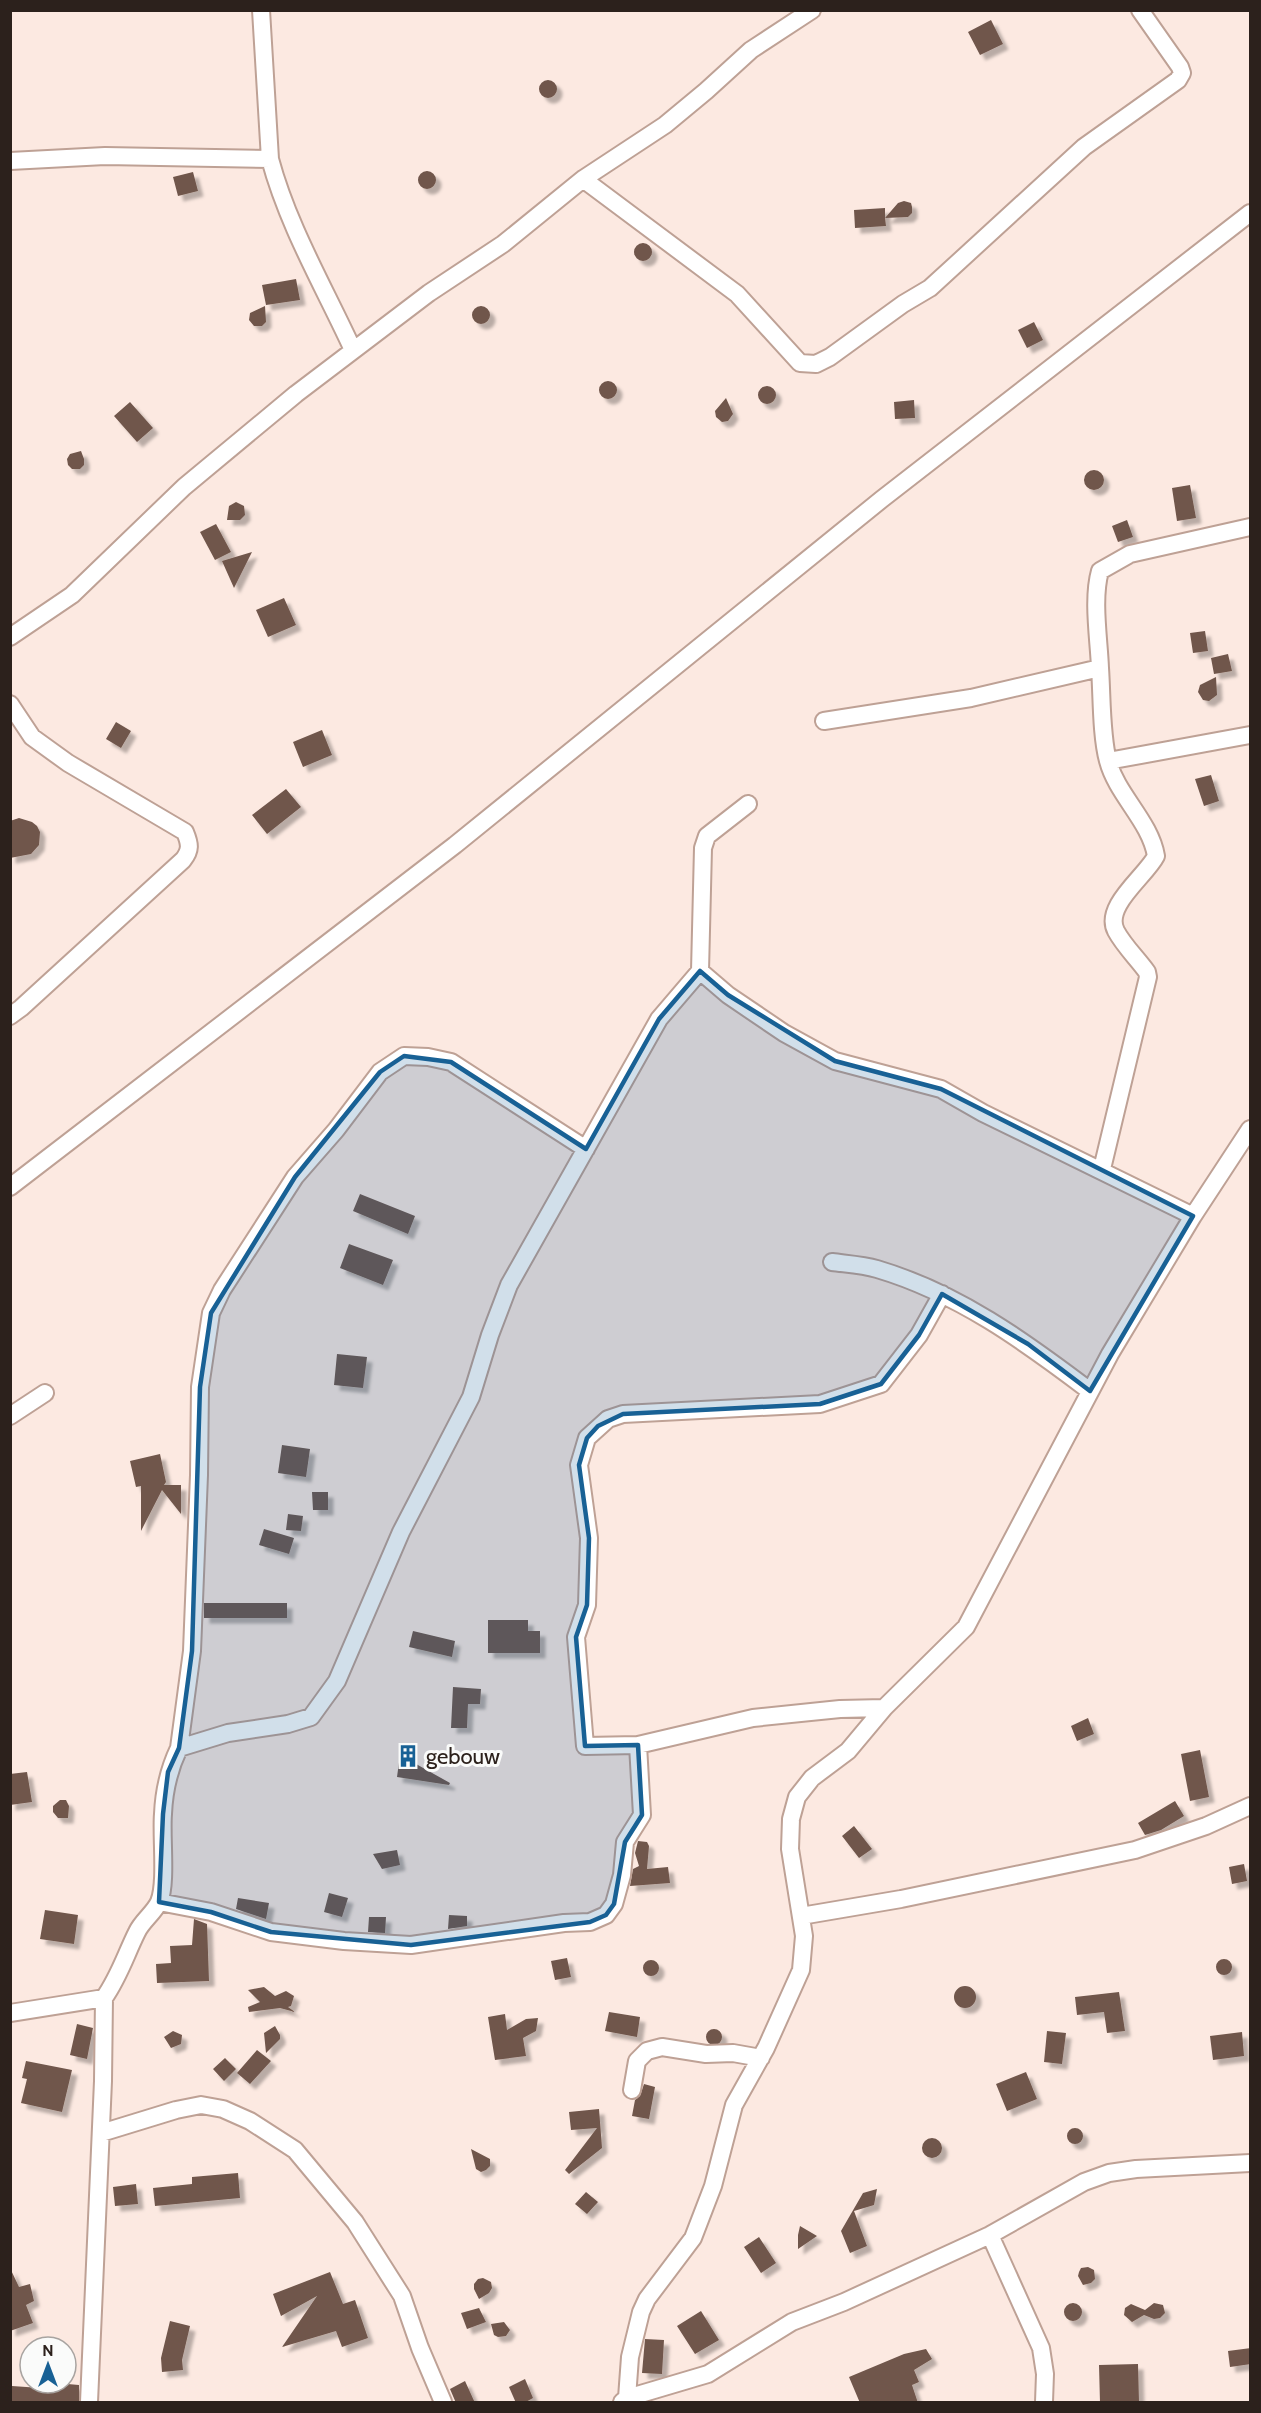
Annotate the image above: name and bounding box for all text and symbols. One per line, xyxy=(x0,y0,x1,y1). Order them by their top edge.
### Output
building icon: gebouw xyxy=(395,1743,421,1769)
place label: gebouw xyxy=(426,1743,500,1770)
north arrow xyxy=(18,2335,78,2395)
text: N xyxy=(42,2341,54,2360)

